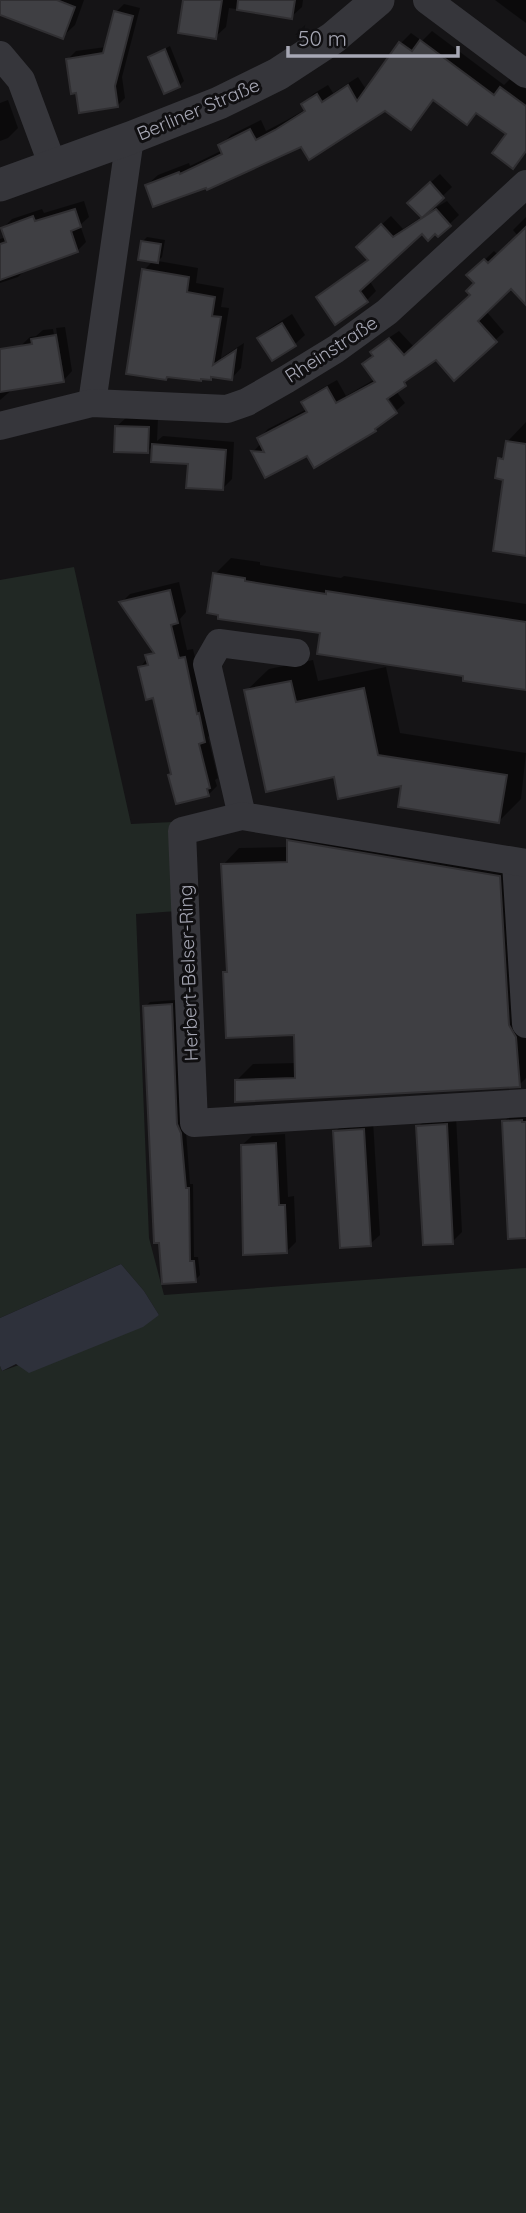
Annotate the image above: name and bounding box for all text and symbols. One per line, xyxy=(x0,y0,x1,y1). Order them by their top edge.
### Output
scale bar xyxy=(288,14,458,58)
text: 50 m xyxy=(298,25,347,51)
street label: Berliner Straße xyxy=(133,72,263,146)
street label: Rheinstraße xyxy=(280,310,382,388)
street label: Herbert-Belser-Ring xyxy=(173,884,203,1062)

